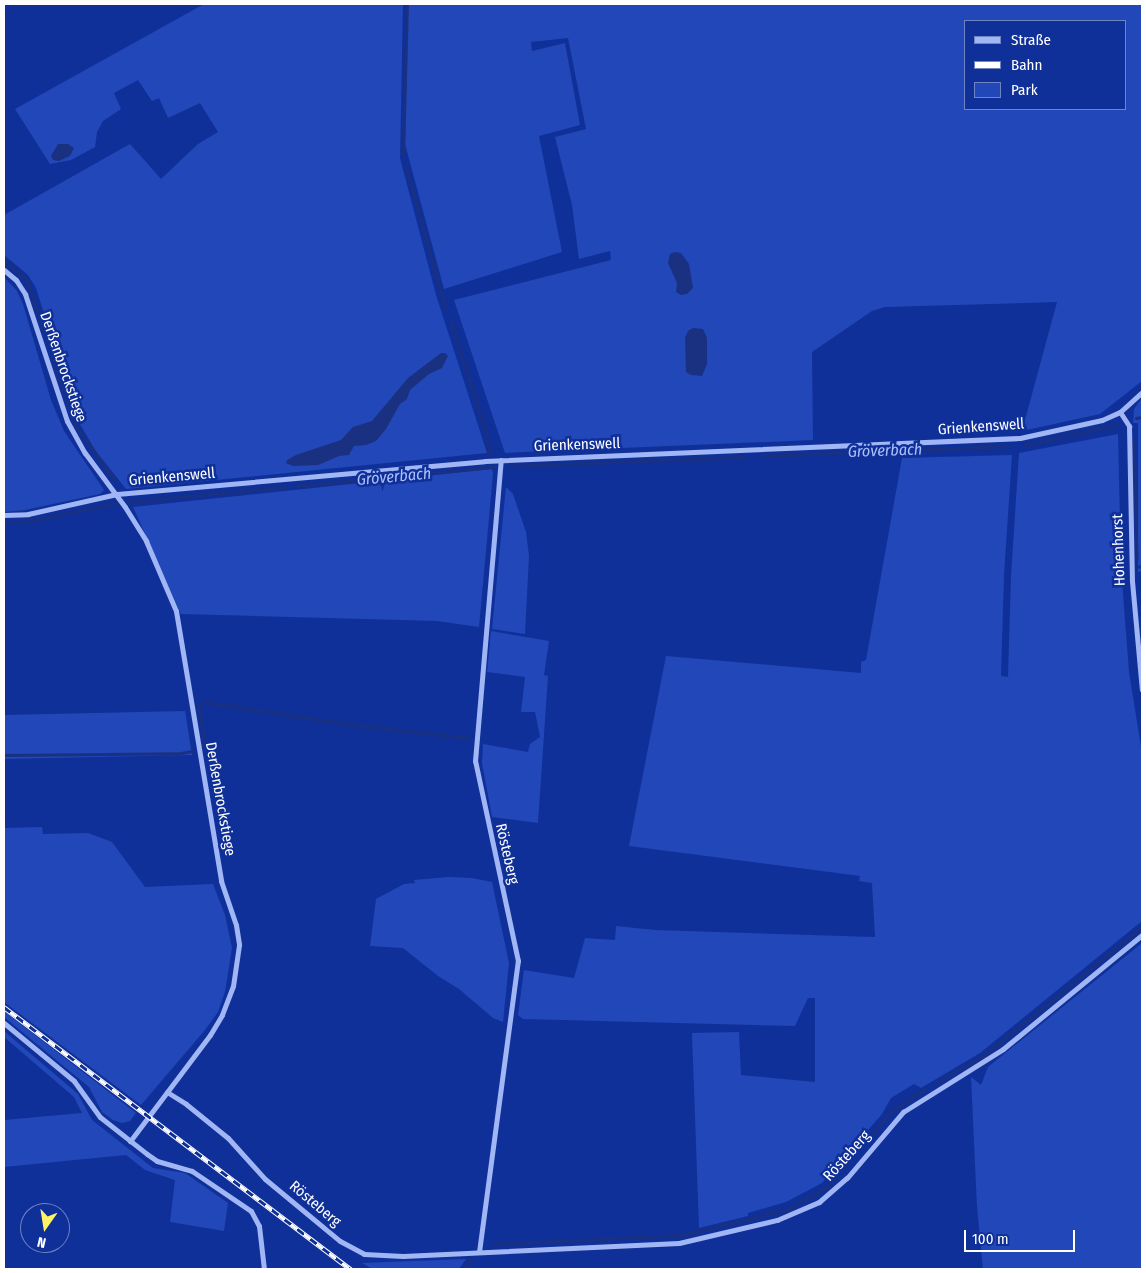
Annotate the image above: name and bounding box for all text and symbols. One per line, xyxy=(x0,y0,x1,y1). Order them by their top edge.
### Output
legend xyxy=(964,20,1126,110)
text: Straße xyxy=(1011,31,1051,49)
text: Bahn xyxy=(1011,56,1042,74)
text: Park xyxy=(1011,81,1038,99)
street label: Derßenbrockstiege xyxy=(36,309,90,425)
street label: Grienkenswell xyxy=(937,415,1025,439)
street label: Grienkenswell xyxy=(533,434,621,456)
water label: Gröverbach xyxy=(847,440,923,462)
street label: Grienkenswell xyxy=(128,464,216,490)
water label: Gröverbach xyxy=(356,464,432,490)
street label: Hohenhorst xyxy=(1109,514,1129,586)
street label: Derßenbrockstiege xyxy=(201,741,239,857)
street label: Rösteberg xyxy=(491,822,523,886)
street label: Rösteberg xyxy=(820,1127,874,1185)
street label: Rösteberg xyxy=(286,1177,344,1231)
north arrow xyxy=(20,1203,70,1253)
scale bar xyxy=(966,1220,1077,1252)
text: 100 m xyxy=(972,1230,1009,1248)
text: N xyxy=(36,1233,48,1251)

